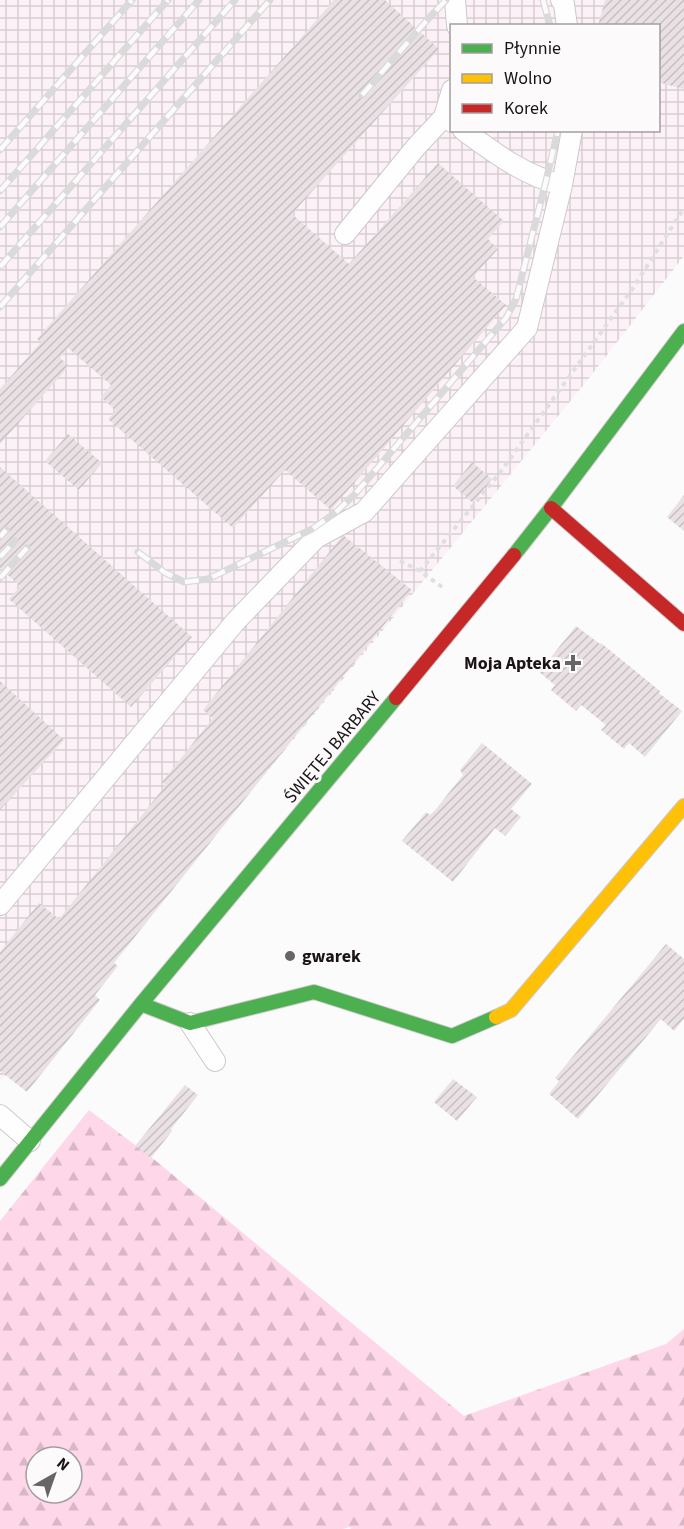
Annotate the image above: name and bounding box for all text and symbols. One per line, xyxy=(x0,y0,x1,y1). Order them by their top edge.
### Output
legend xyxy=(450,24,660,132)
text: Płynnie xyxy=(504,36,561,61)
text: Wolno xyxy=(504,66,552,91)
text: Korek xyxy=(504,96,548,121)
place label: Moja Apteka xyxy=(464,651,561,676)
marker: Moja Apteka xyxy=(566,656,580,670)
street label: ŚWIĘTEJ BARBARY xyxy=(278,686,387,809)
place label: gwarek xyxy=(302,944,361,969)
marker: gwarek xyxy=(283,949,297,963)
north arrow xyxy=(24,1445,84,1505)
text: N xyxy=(52,1452,74,1476)

